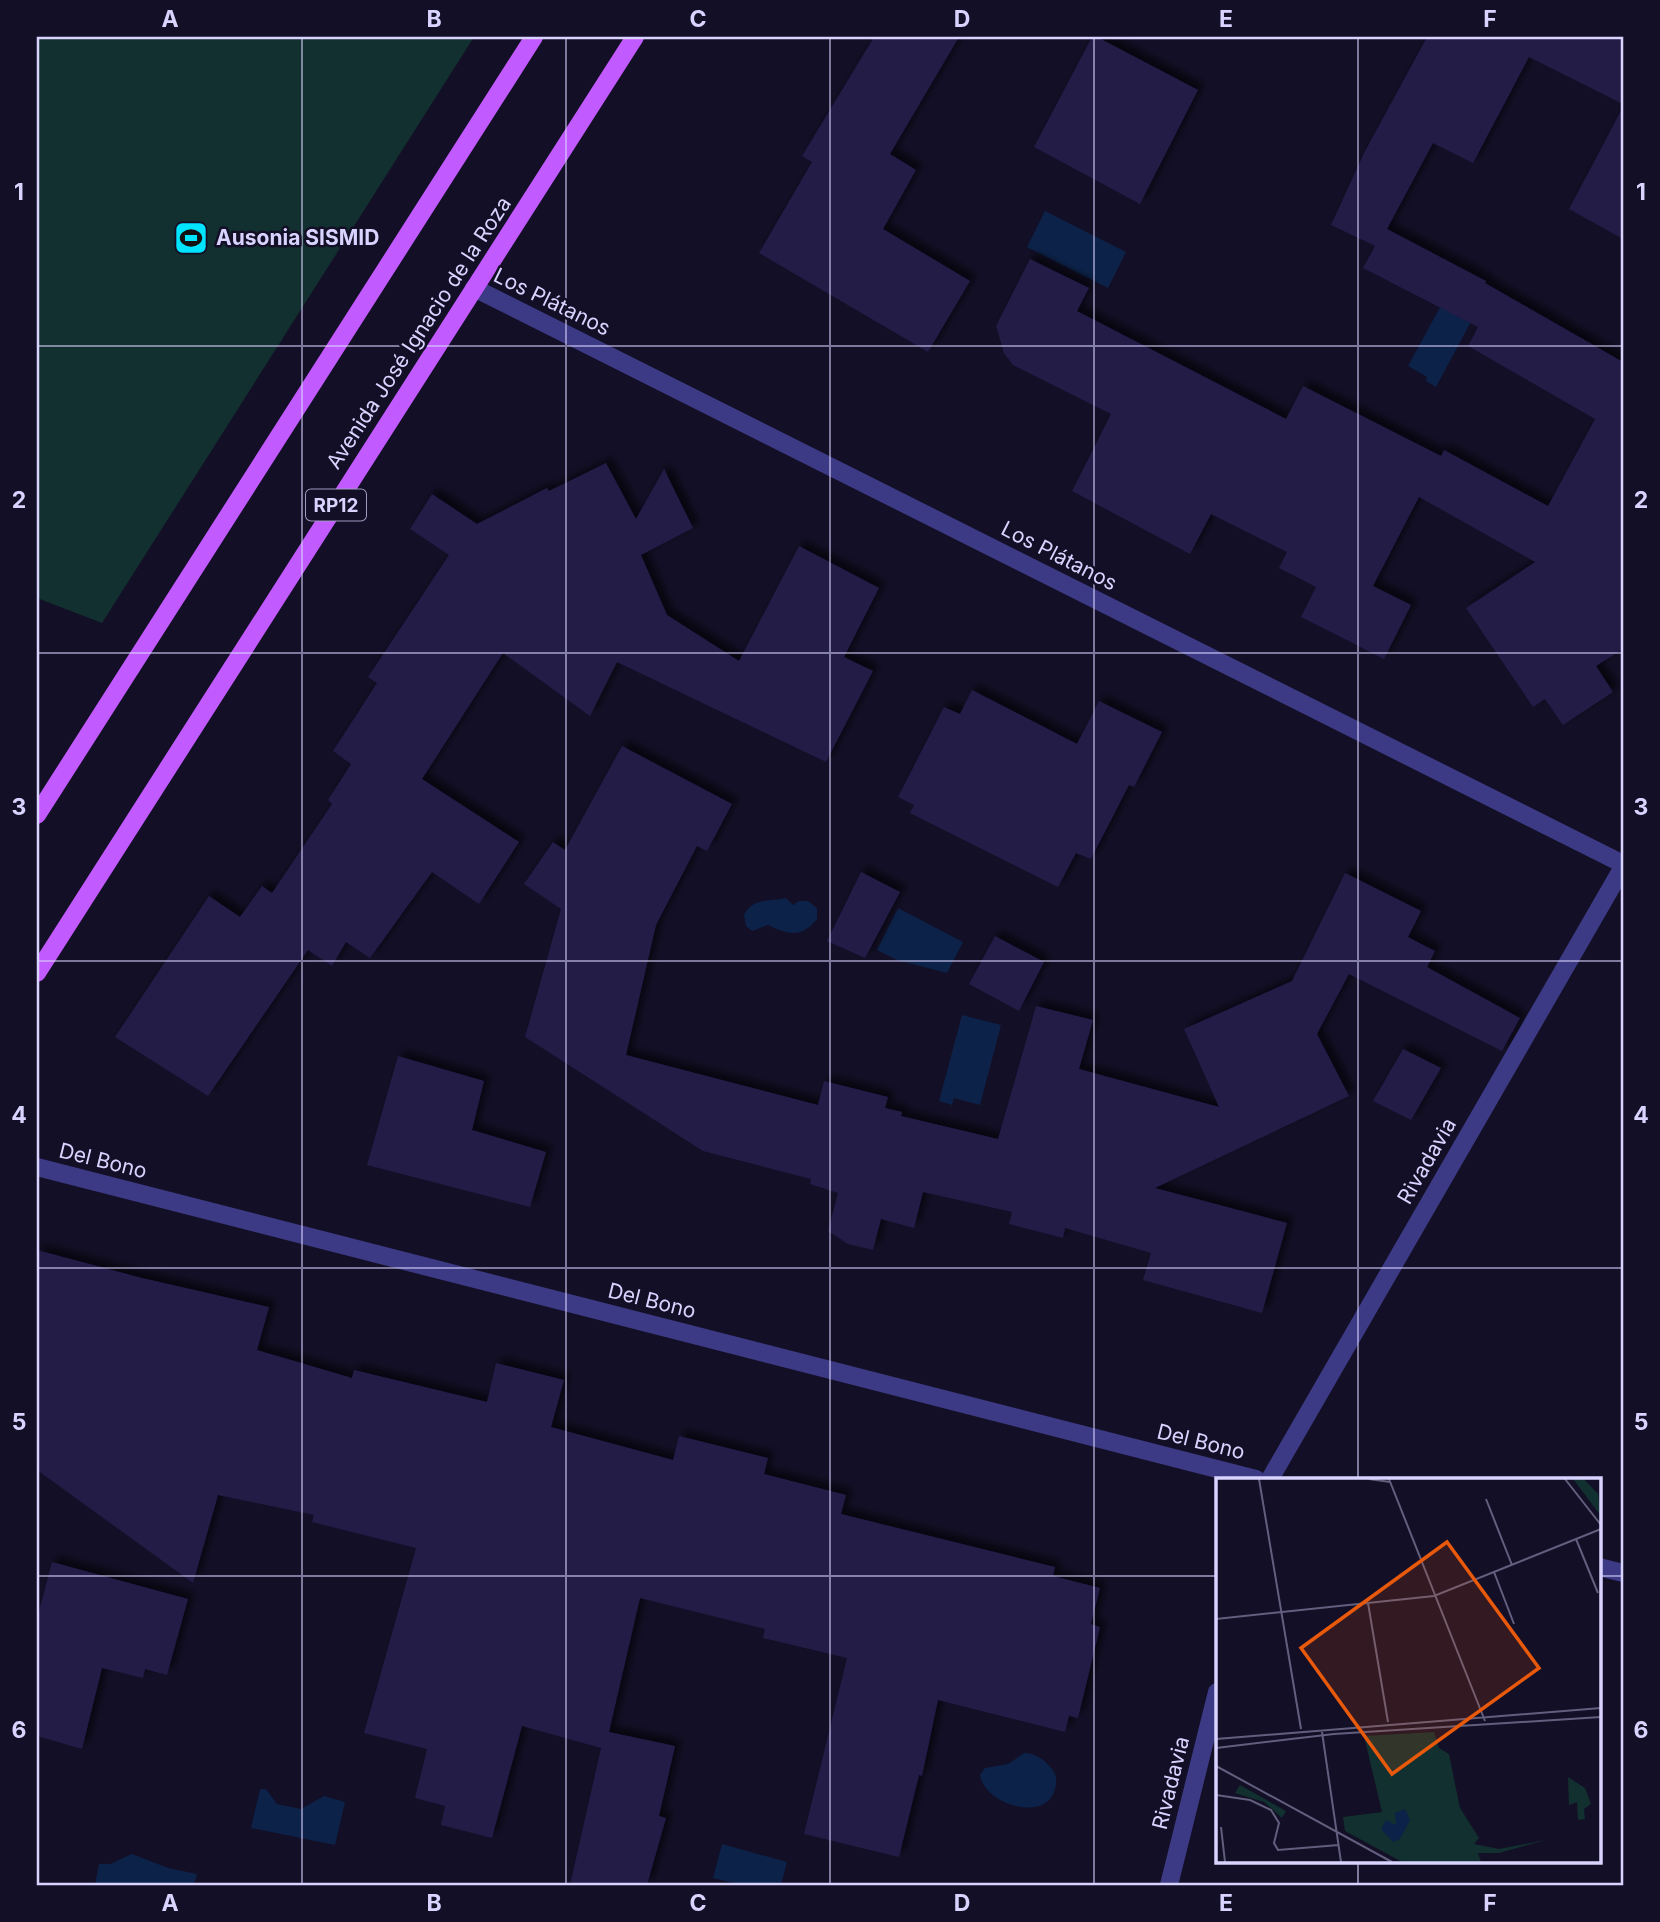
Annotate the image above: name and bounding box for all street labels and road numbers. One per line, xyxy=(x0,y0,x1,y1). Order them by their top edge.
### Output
street label: Avenida José Ignacio de la Roza xyxy=(321,192,516,474)
street label: Los Plátanos xyxy=(490,263,615,341)
road number: RP12 xyxy=(306,490,366,520)
street label: Los Plátanos xyxy=(997,516,1121,595)
street label: Rivadavia xyxy=(1392,1113,1461,1208)
street label: Del Bono xyxy=(57,1138,150,1183)
street label: Del Bono xyxy=(606,1278,699,1323)
street label: Del Bono xyxy=(1155,1419,1248,1464)
street label: Rivadavia xyxy=(1147,1734,1194,1832)

